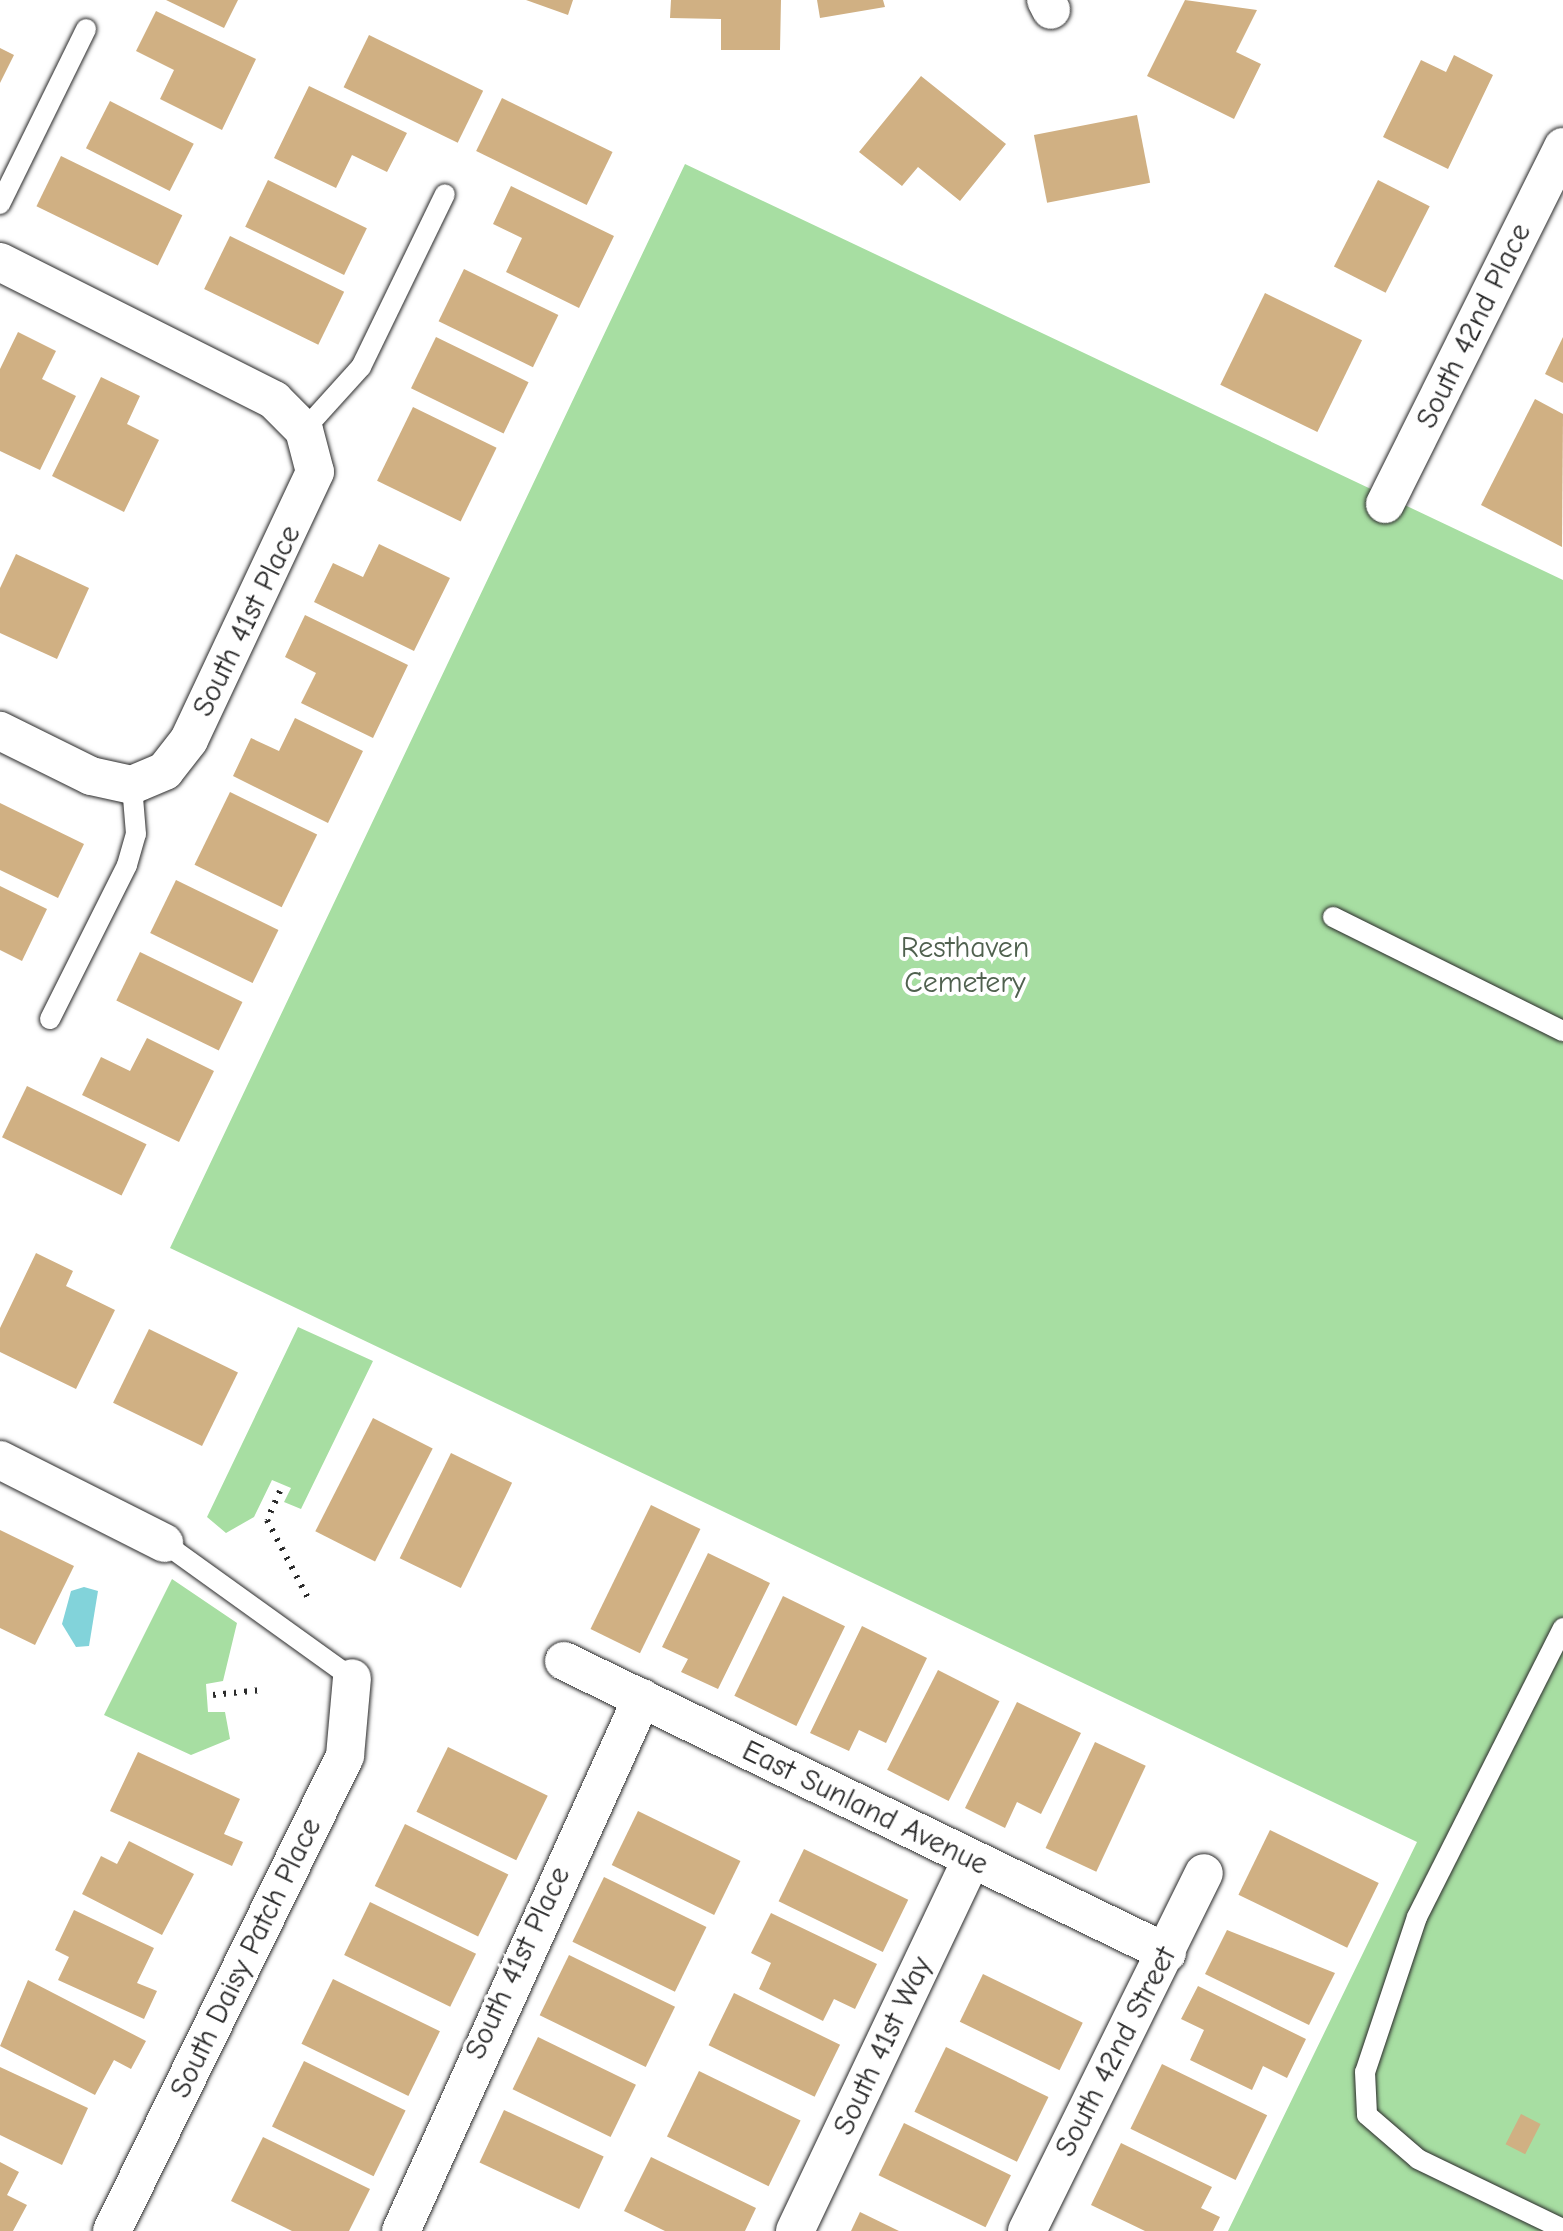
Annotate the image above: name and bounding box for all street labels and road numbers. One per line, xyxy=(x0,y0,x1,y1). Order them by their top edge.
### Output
street label: South 42nd Place xyxy=(1409,218,1539,434)
street label: South 41st Place xyxy=(185,520,309,722)
street label: East Sunland Avenue xyxy=(736,1733,994,1883)
street label: South Daisy Patch Place xyxy=(163,1812,329,2104)
street label: South 41st Place xyxy=(458,1861,578,2065)
street label: South 42nd Street xyxy=(1048,1941,1184,2163)
street label: South 41st Way xyxy=(826,1951,940,2141)

